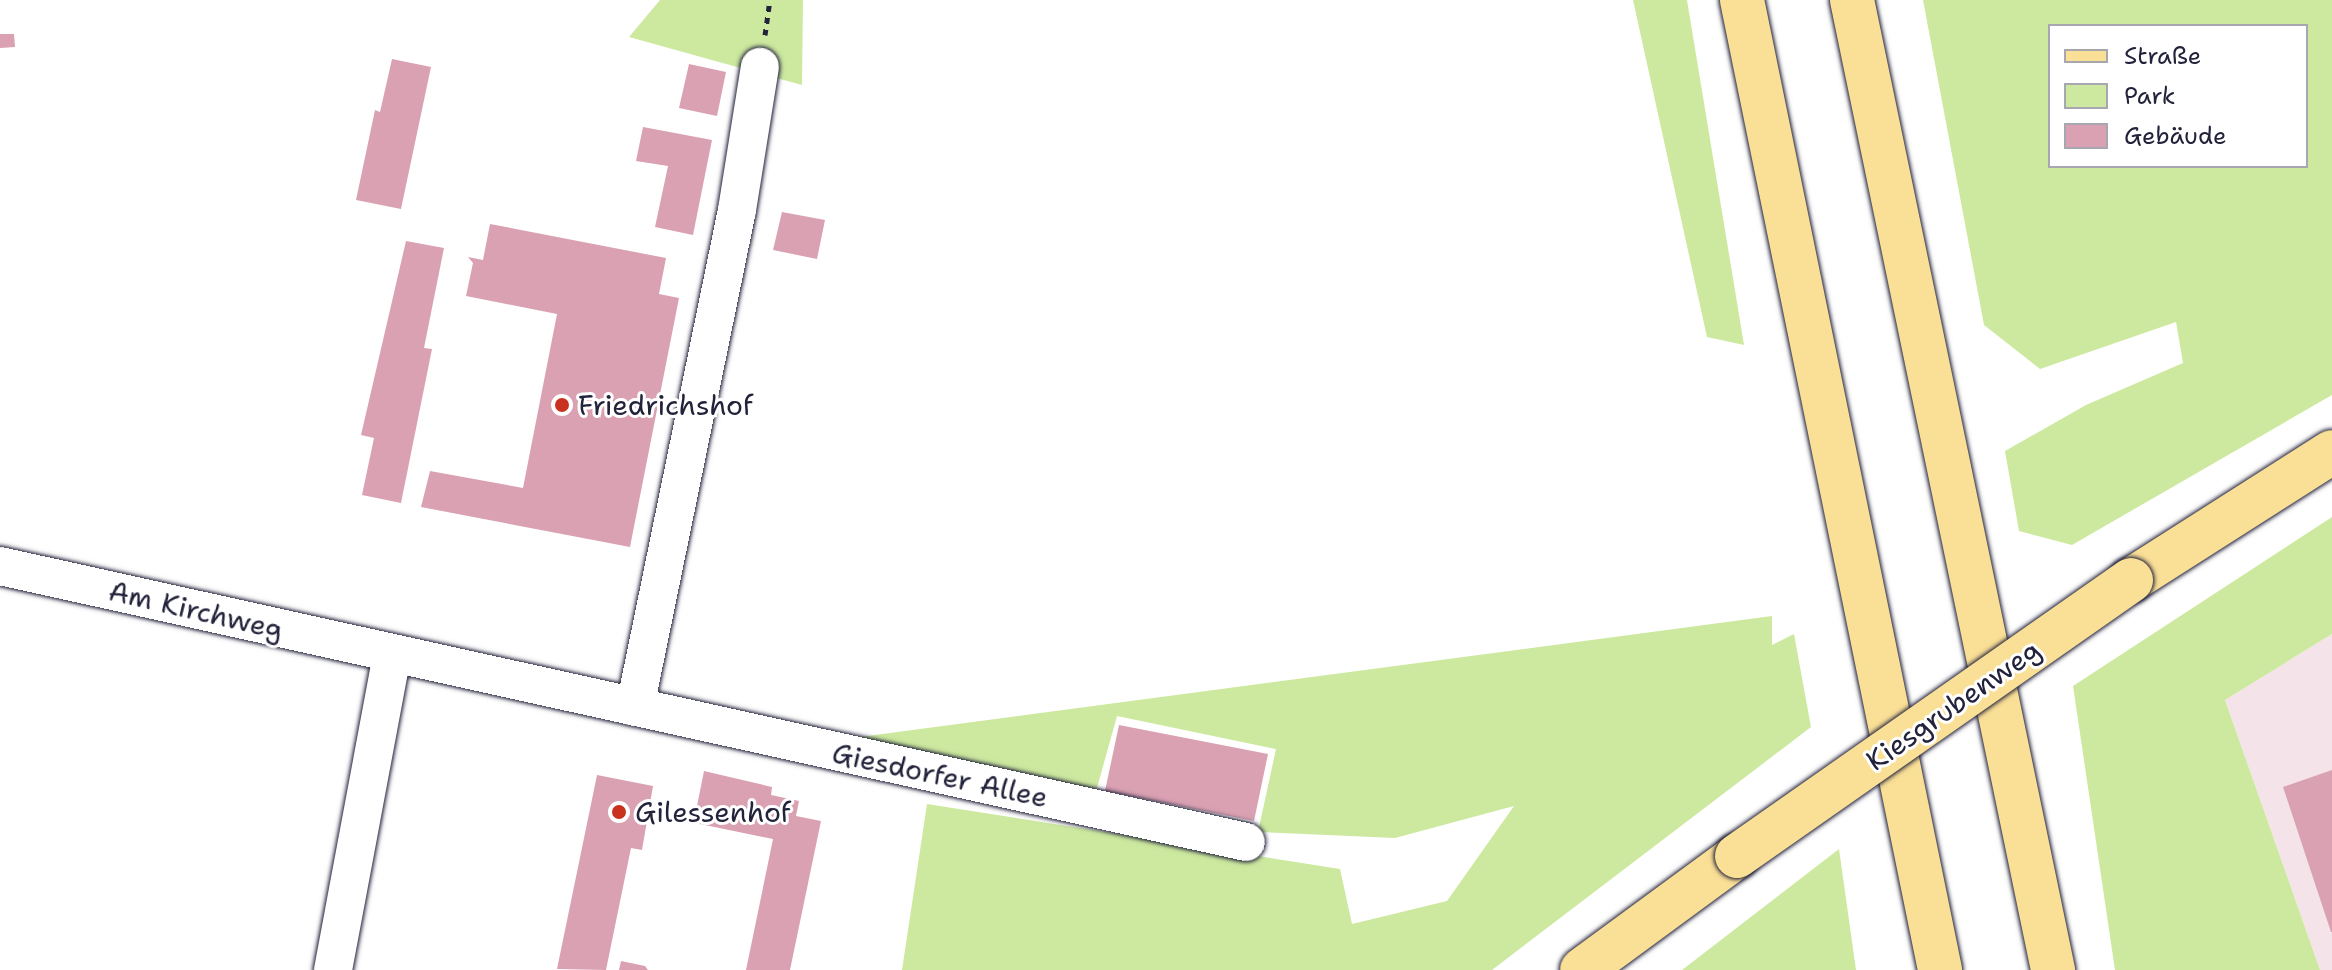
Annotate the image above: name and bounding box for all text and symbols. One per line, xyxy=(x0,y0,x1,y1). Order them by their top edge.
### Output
legend xyxy=(2048,24,2308,168)
text: Straße xyxy=(2124,40,2201,72)
text: Park xyxy=(2124,80,2176,112)
text: Gebäude xyxy=(2124,120,2226,152)
place label: Friedrichshof xyxy=(578,388,753,422)
marker: Friedrichshof xyxy=(553,396,571,414)
street label: Am Kirchweg xyxy=(106,574,286,646)
street label: Kiesgrubenweg xyxy=(1860,633,2046,777)
street label: Giesdorfer Allee xyxy=(829,736,1051,814)
place label: Gilessenhof xyxy=(635,795,791,829)
marker: Gilessenhof xyxy=(610,803,628,821)

